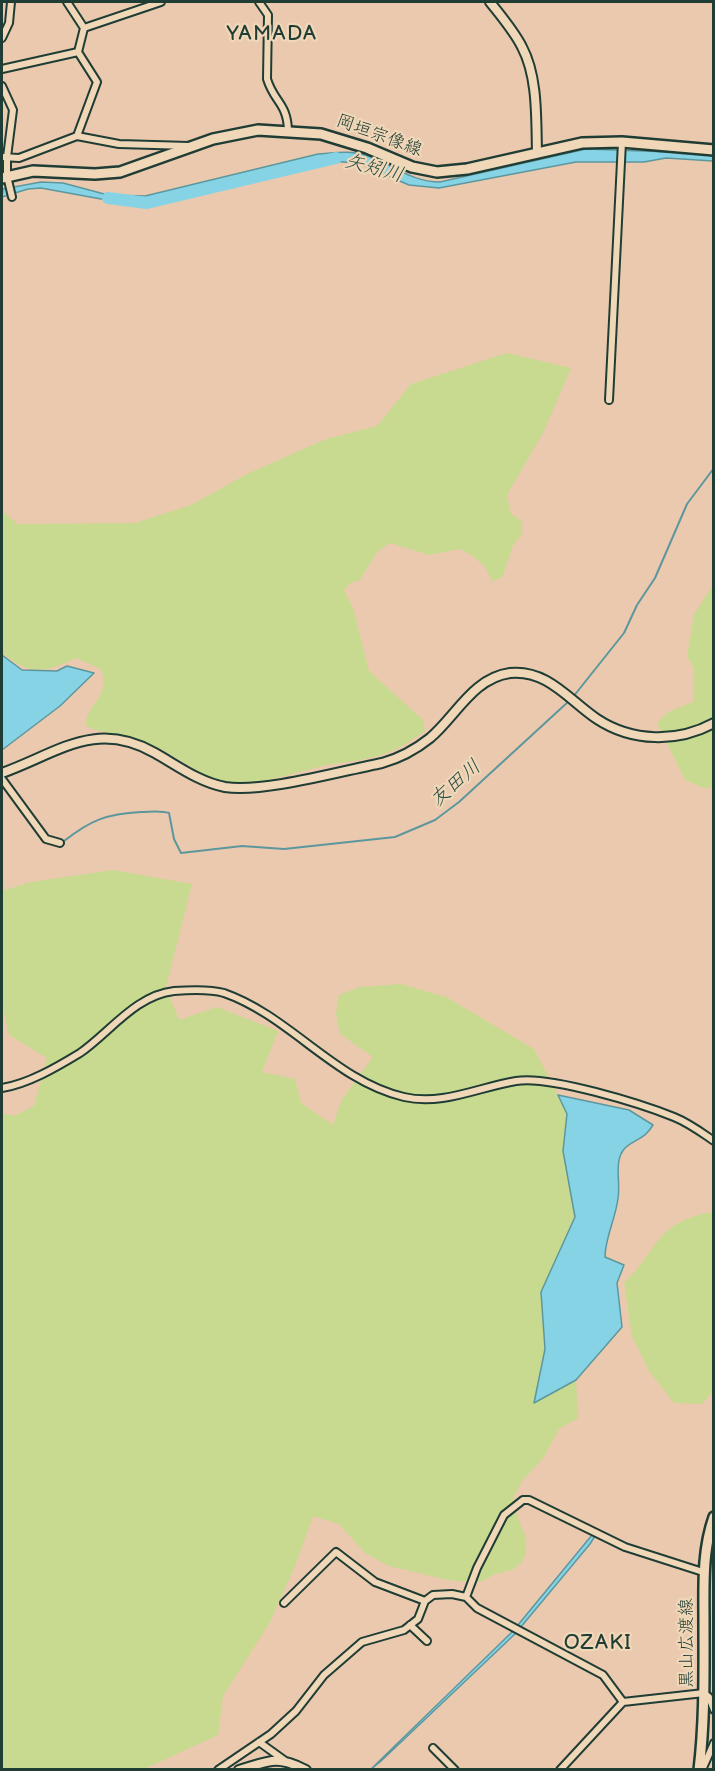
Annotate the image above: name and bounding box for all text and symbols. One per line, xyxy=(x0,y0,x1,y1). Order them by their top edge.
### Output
district label: YAMADA xyxy=(227,22,317,48)
street label: 岡垣宗像線 xyxy=(333,110,425,162)
water label: 矢矧川 xyxy=(342,150,406,188)
water label: 友田川 xyxy=(425,755,487,813)
street label: 黒山広渡線 xyxy=(676,1598,698,1688)
district label: OZAKI xyxy=(564,1631,632,1657)

